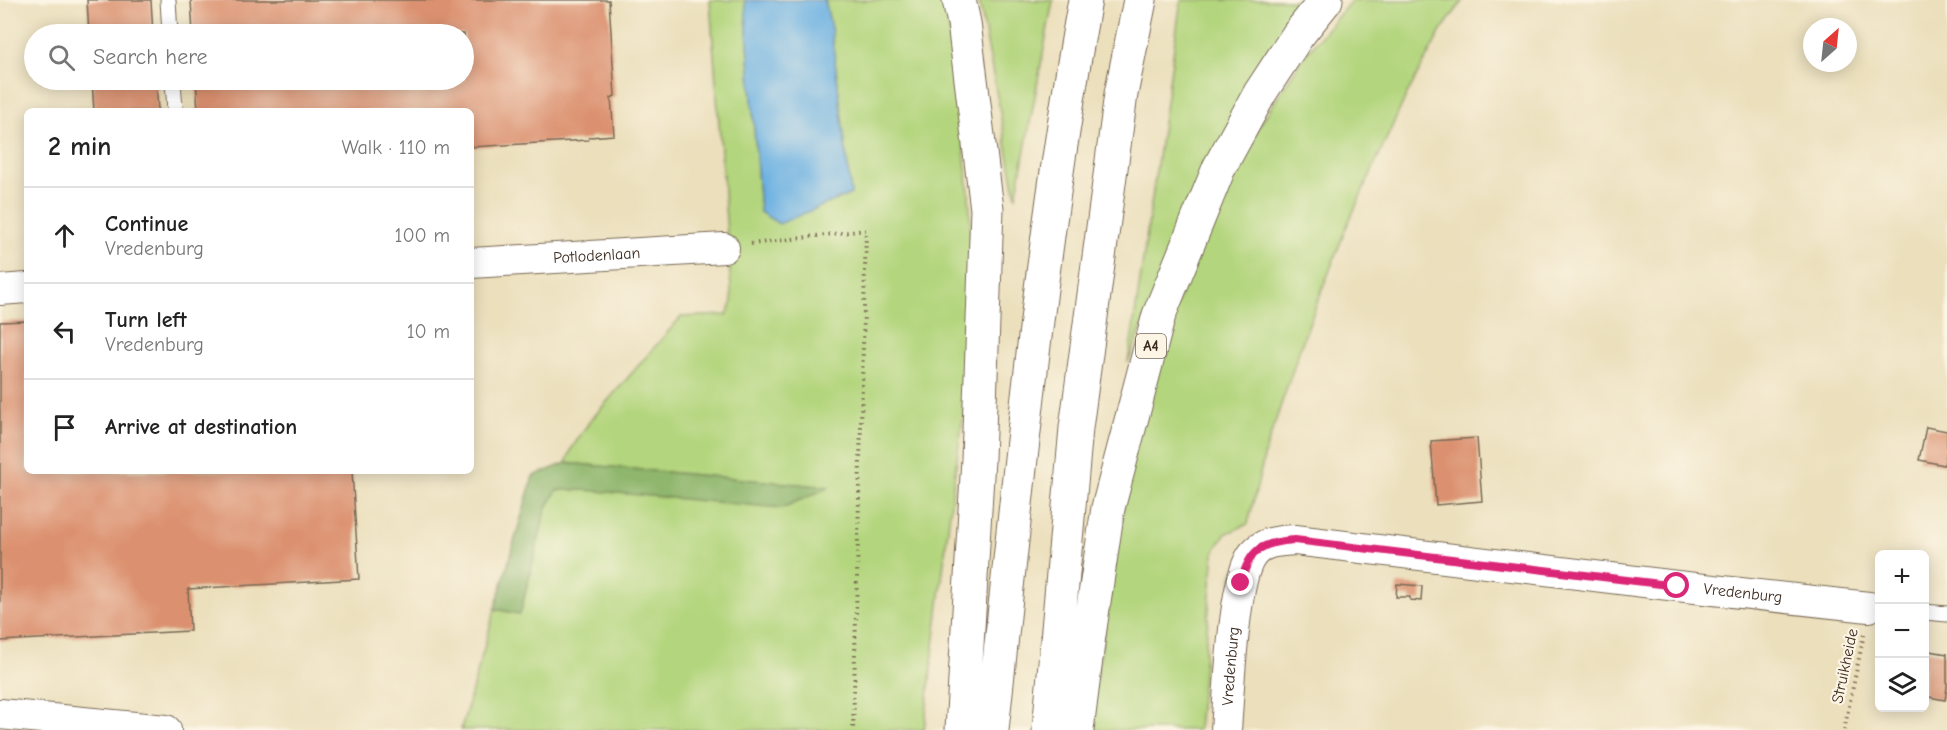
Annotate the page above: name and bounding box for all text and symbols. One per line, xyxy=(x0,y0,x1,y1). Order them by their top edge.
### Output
north arrow xyxy=(1803,18,1857,72)
search box xyxy=(24,24,474,90)
icon: search xyxy=(45,41,78,74)
text: Search here xyxy=(93,44,208,70)
text: 2 min xyxy=(48,132,111,162)
text: Walk · 110 m xyxy=(342,136,450,159)
text: Continue xyxy=(105,211,188,237)
icon: ahead xyxy=(48,219,81,252)
text: 100 m xyxy=(395,224,450,247)
text: Vredenburg xyxy=(105,237,204,260)
street label: Potlodenlaan xyxy=(553,244,641,267)
text: Turn left xyxy=(105,307,187,333)
icon: left xyxy=(48,315,81,348)
text: 10 m xyxy=(407,320,450,343)
text: Vredenburg xyxy=(105,333,204,356)
road number: A4 xyxy=(1136,334,1166,358)
icon: arrive xyxy=(48,411,81,444)
text: Arrive at destination xyxy=(105,414,297,440)
map controls xyxy=(1875,550,1929,712)
button: + xyxy=(1875,550,1929,604)
route end xyxy=(1227,569,1253,595)
route start xyxy=(1663,572,1689,598)
street label: Vredenburg xyxy=(1702,580,1783,606)
button: − xyxy=(1875,604,1929,658)
street label: Vredenburg xyxy=(1219,626,1243,706)
street label: Struikheide xyxy=(1828,627,1862,705)
button: layers xyxy=(1875,658,1929,712)

